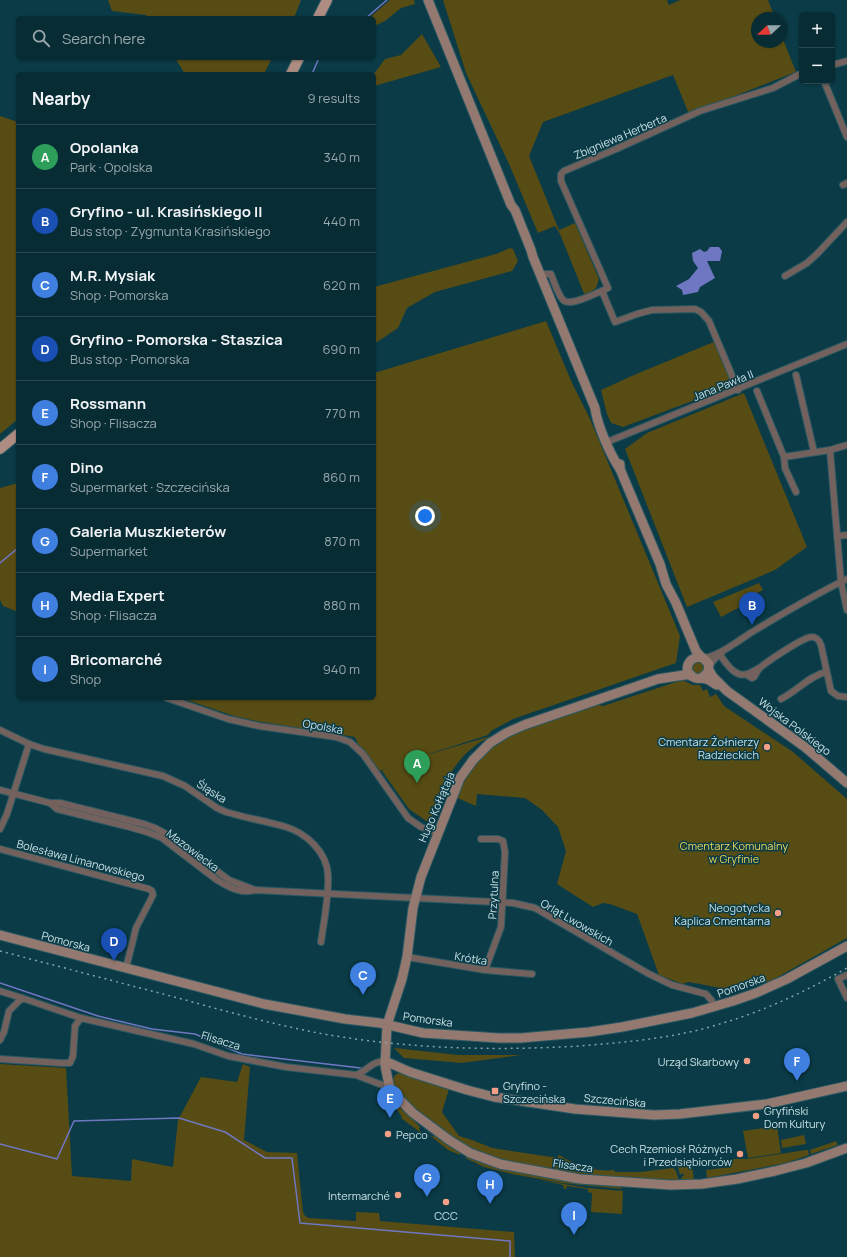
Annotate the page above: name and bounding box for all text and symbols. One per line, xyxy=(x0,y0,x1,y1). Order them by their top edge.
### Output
north arrow xyxy=(751,12,787,48)
map controls xyxy=(799,12,835,84)
button: + xyxy=(799,12,835,48)
search box xyxy=(16,16,376,60)
icon: search xyxy=(30,27,52,49)
text: Search here xyxy=(62,28,145,49)
button: − xyxy=(799,48,835,84)
text: Nearby xyxy=(32,87,90,110)
text: 9 results xyxy=(308,89,360,107)
street label: Zbigniewa Herberta xyxy=(571,110,669,162)
text: Opolanka xyxy=(70,137,139,158)
text: A xyxy=(41,148,49,166)
text: 340 m xyxy=(324,148,360,166)
text: Park · Opolska xyxy=(70,158,152,176)
text: Gryfino - ul. Krasińskiego II xyxy=(70,201,262,222)
text: B xyxy=(41,212,49,230)
text: 440 m xyxy=(323,212,360,230)
text: Bus stop · Zygmunta Krasińskiego xyxy=(70,222,271,240)
text: M.R. Mysiak xyxy=(70,265,155,286)
text: C xyxy=(40,276,50,294)
text: 620 m xyxy=(323,276,360,294)
text: Shop · Pomorska xyxy=(70,286,168,304)
text: Gryfino - Pomorska - Staszica xyxy=(70,329,283,350)
text: D xyxy=(40,340,50,358)
text: 690 m xyxy=(322,340,360,358)
text: Bus stop · Pomorska xyxy=(70,350,190,368)
street label: Jana Pawła II xyxy=(691,366,755,404)
text: Rossmann xyxy=(70,393,146,414)
text: E xyxy=(41,404,49,422)
text: 770 m xyxy=(325,404,360,422)
text: Shop · Flisacza xyxy=(70,414,157,432)
text: Dino xyxy=(70,457,103,478)
text: F xyxy=(42,468,48,486)
text: 860 m xyxy=(323,468,360,486)
text: Supermarket · Szczecińska xyxy=(70,478,230,496)
your location xyxy=(415,506,435,526)
text: Galeria Muszkieterów xyxy=(70,521,226,542)
text: G xyxy=(40,532,50,550)
text: 870 m xyxy=(324,532,360,550)
text: Supermarket xyxy=(70,542,148,560)
text: Media Expert xyxy=(70,585,165,606)
pin: B xyxy=(739,592,765,625)
text: H xyxy=(40,596,50,614)
text: 880 m xyxy=(323,596,360,614)
text: Shop · Flisacza xyxy=(70,606,157,624)
text: Bricomarché xyxy=(70,649,162,670)
text: I xyxy=(43,660,47,678)
text: 940 m xyxy=(323,660,360,678)
text: Shop xyxy=(70,670,101,688)
street label: Wojska Polskiego xyxy=(756,694,835,759)
street label: Opolska xyxy=(302,715,344,737)
place label: Cmentarz Żołnierzy Radzieckich xyxy=(658,734,759,762)
marker: Cmentarz Żołnierzy Radzieckich xyxy=(762,742,772,752)
pin: A xyxy=(404,750,430,783)
street label: Hugo Kołłątaja xyxy=(414,769,458,845)
street label: Śląska xyxy=(194,776,230,806)
street label: Mazowiecka xyxy=(164,825,222,875)
street label: Bolesława Limanowskiego xyxy=(15,836,147,884)
park label: Cmentarz Komunalny w Gryfinie xyxy=(680,838,788,866)
street label: Przytulna xyxy=(484,870,502,920)
street label: Orląt Lwowskich xyxy=(538,895,616,949)
place label: Neogotycka Kaplica Cmentarna xyxy=(674,900,770,928)
marker: Neogotycka Kaplica Cmentarna xyxy=(773,908,783,918)
street label: Pomorska xyxy=(40,927,92,955)
pin: D xyxy=(101,928,127,961)
street label: Krótka xyxy=(454,948,488,968)
pin: C xyxy=(350,962,376,995)
street label: Pomorska xyxy=(715,969,767,1001)
street label: Pomorska xyxy=(402,1008,454,1030)
street label: Flisacza xyxy=(200,1027,242,1053)
pin: F xyxy=(784,1048,810,1081)
place label: Urząd Skarbowy xyxy=(658,1054,739,1069)
marker: Urząd Skarbowy xyxy=(742,1056,752,1066)
place label: Gryfino - Szczecińska xyxy=(503,1078,565,1106)
pin: E xyxy=(377,1085,403,1118)
marker: Gryfino - Szczecińska xyxy=(490,1086,500,1096)
street label: Szczecińska xyxy=(583,1090,647,1110)
place label: Gryfiński Dom Kultury xyxy=(764,1103,825,1131)
marker: Gryfiński Dom Kultury xyxy=(751,1111,761,1121)
place label: Pepco xyxy=(396,1127,428,1142)
marker: Pepco xyxy=(383,1129,393,1139)
place label: Cech Rzemiosł Różnych i Przedsiębiorców xyxy=(610,1141,733,1169)
marker: Cech Rzemiosł Różnych i Przedsiębiorców xyxy=(735,1149,745,1159)
street label: Flisacza xyxy=(552,1155,594,1175)
pin: G xyxy=(414,1164,440,1197)
pin: H xyxy=(477,1171,503,1204)
place label: Intermarché xyxy=(328,1188,391,1203)
marker: Intermarché xyxy=(393,1190,403,1200)
marker: CCC xyxy=(441,1197,451,1207)
pin: I xyxy=(561,1202,587,1235)
place label: CCC xyxy=(434,1208,458,1223)

